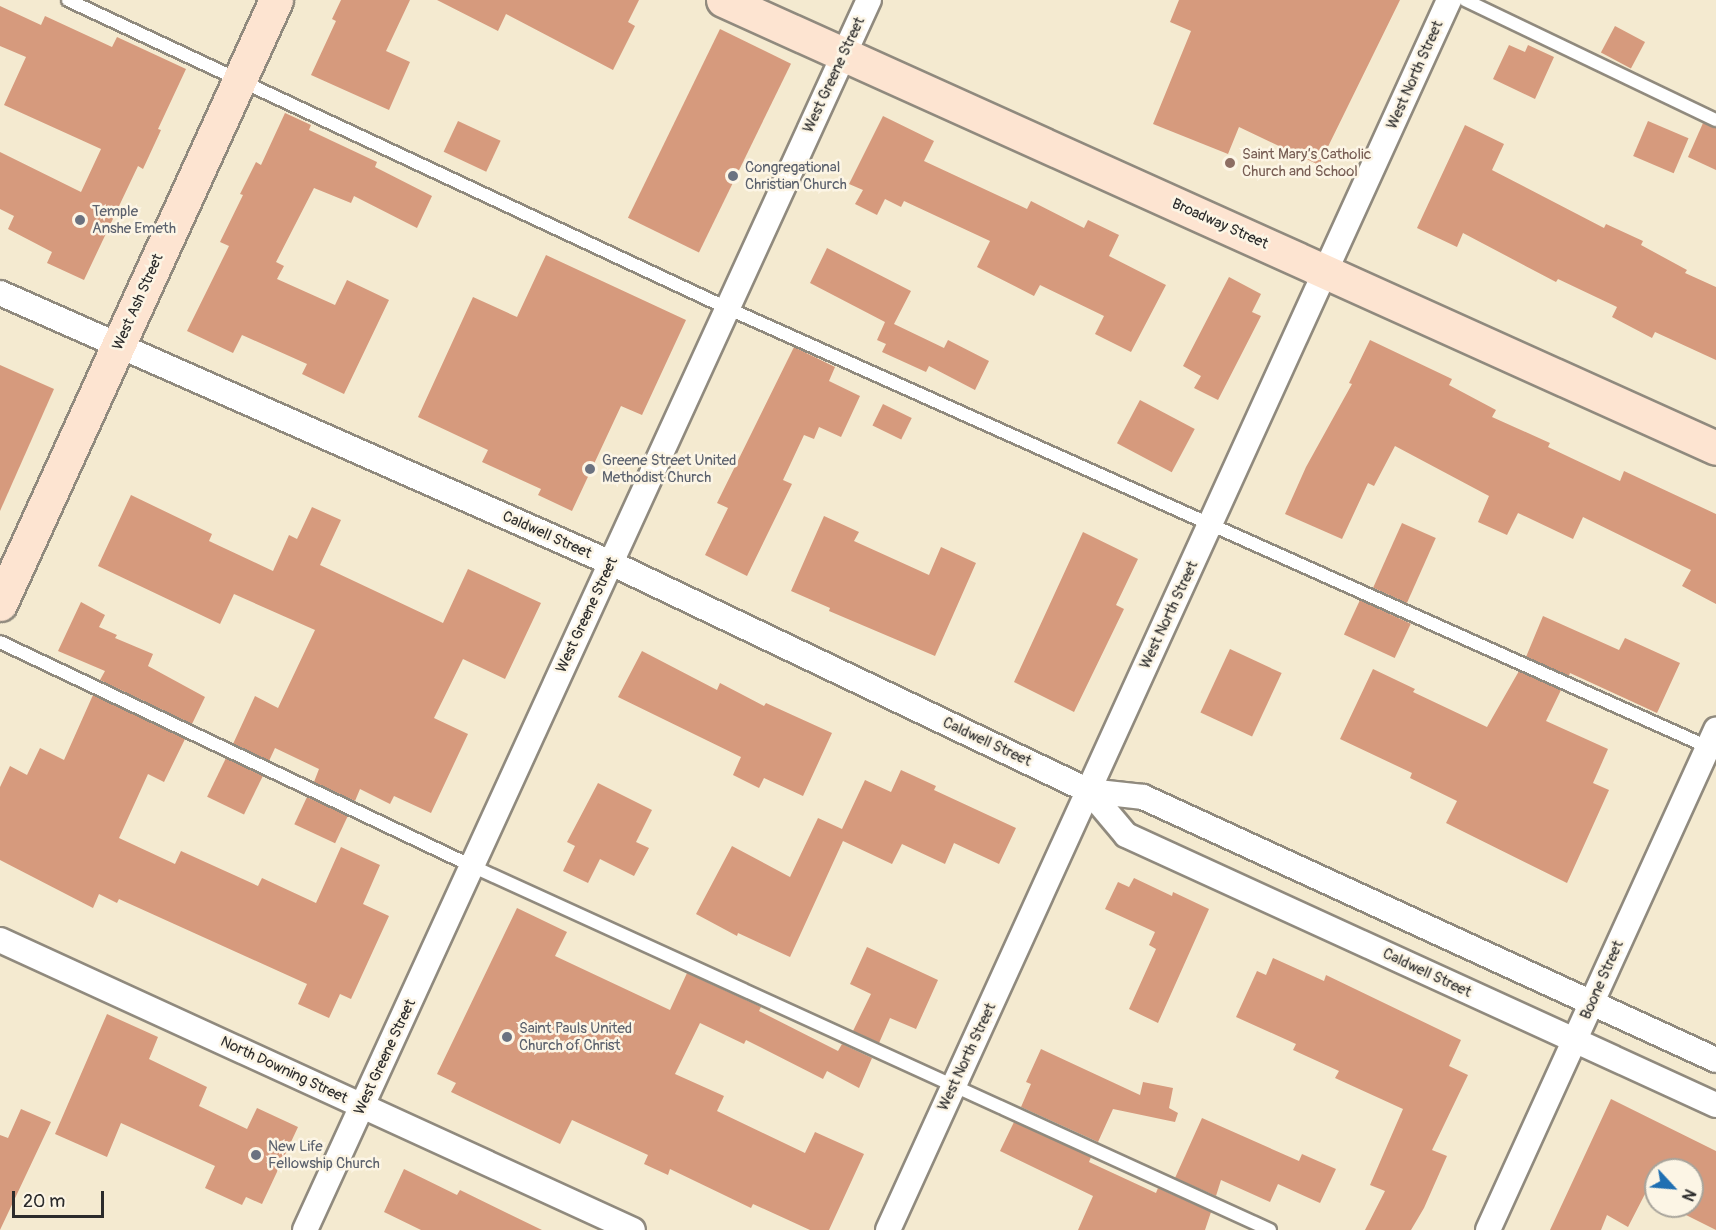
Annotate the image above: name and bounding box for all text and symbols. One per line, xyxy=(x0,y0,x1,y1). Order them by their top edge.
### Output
street label: West Greene Street xyxy=(799,14,869,136)
street label: West North Street xyxy=(1383,18,1447,132)
place label: Saint Mary’s Catholic Church and School xyxy=(1242,145,1371,180)
marker: Saint Mary’s Catholic Church and School xyxy=(1223,156,1237,170)
place label: Congregational Christian Church xyxy=(745,158,847,193)
marker: Congregational Christian Church xyxy=(726,169,740,183)
street label: Broadway Street xyxy=(1169,195,1271,253)
place label: Temple Anshe Emeth xyxy=(92,202,176,237)
marker: Temple Anshe Emeth xyxy=(73,213,87,227)
street label: West Ash Street xyxy=(109,251,167,353)
place label: Greene Street United Methodist Church xyxy=(602,451,736,486)
marker: Greene Street United Methodist Church xyxy=(583,462,597,476)
street label: Caldwell Street xyxy=(500,507,594,563)
street label: West Greene Street xyxy=(552,554,622,676)
street label: West North Street xyxy=(1136,558,1202,672)
street label: Caldwell Street xyxy=(940,714,1034,770)
street label: Boone Street xyxy=(1577,938,1627,1022)
street label: Caldwell Street xyxy=(1380,945,1474,1001)
street label: West Greene Street xyxy=(350,996,420,1118)
street label: West North Street xyxy=(934,1000,1000,1114)
place label: Saint Pauls United Church of Christ xyxy=(519,1019,632,1054)
marker: Saint Pauls United Church of Christ xyxy=(500,1030,514,1044)
street label: North Downing Street xyxy=(218,1033,350,1107)
place label: New Life Fellowship Church xyxy=(268,1137,380,1172)
marker: New Life Fellowship Church xyxy=(249,1148,263,1162)
north arrow xyxy=(1644,1158,1704,1218)
scale bar xyxy=(15,1179,106,1217)
text: N xyxy=(1677,1186,1700,1204)
text: 20 m xyxy=(23,1190,65,1213)

